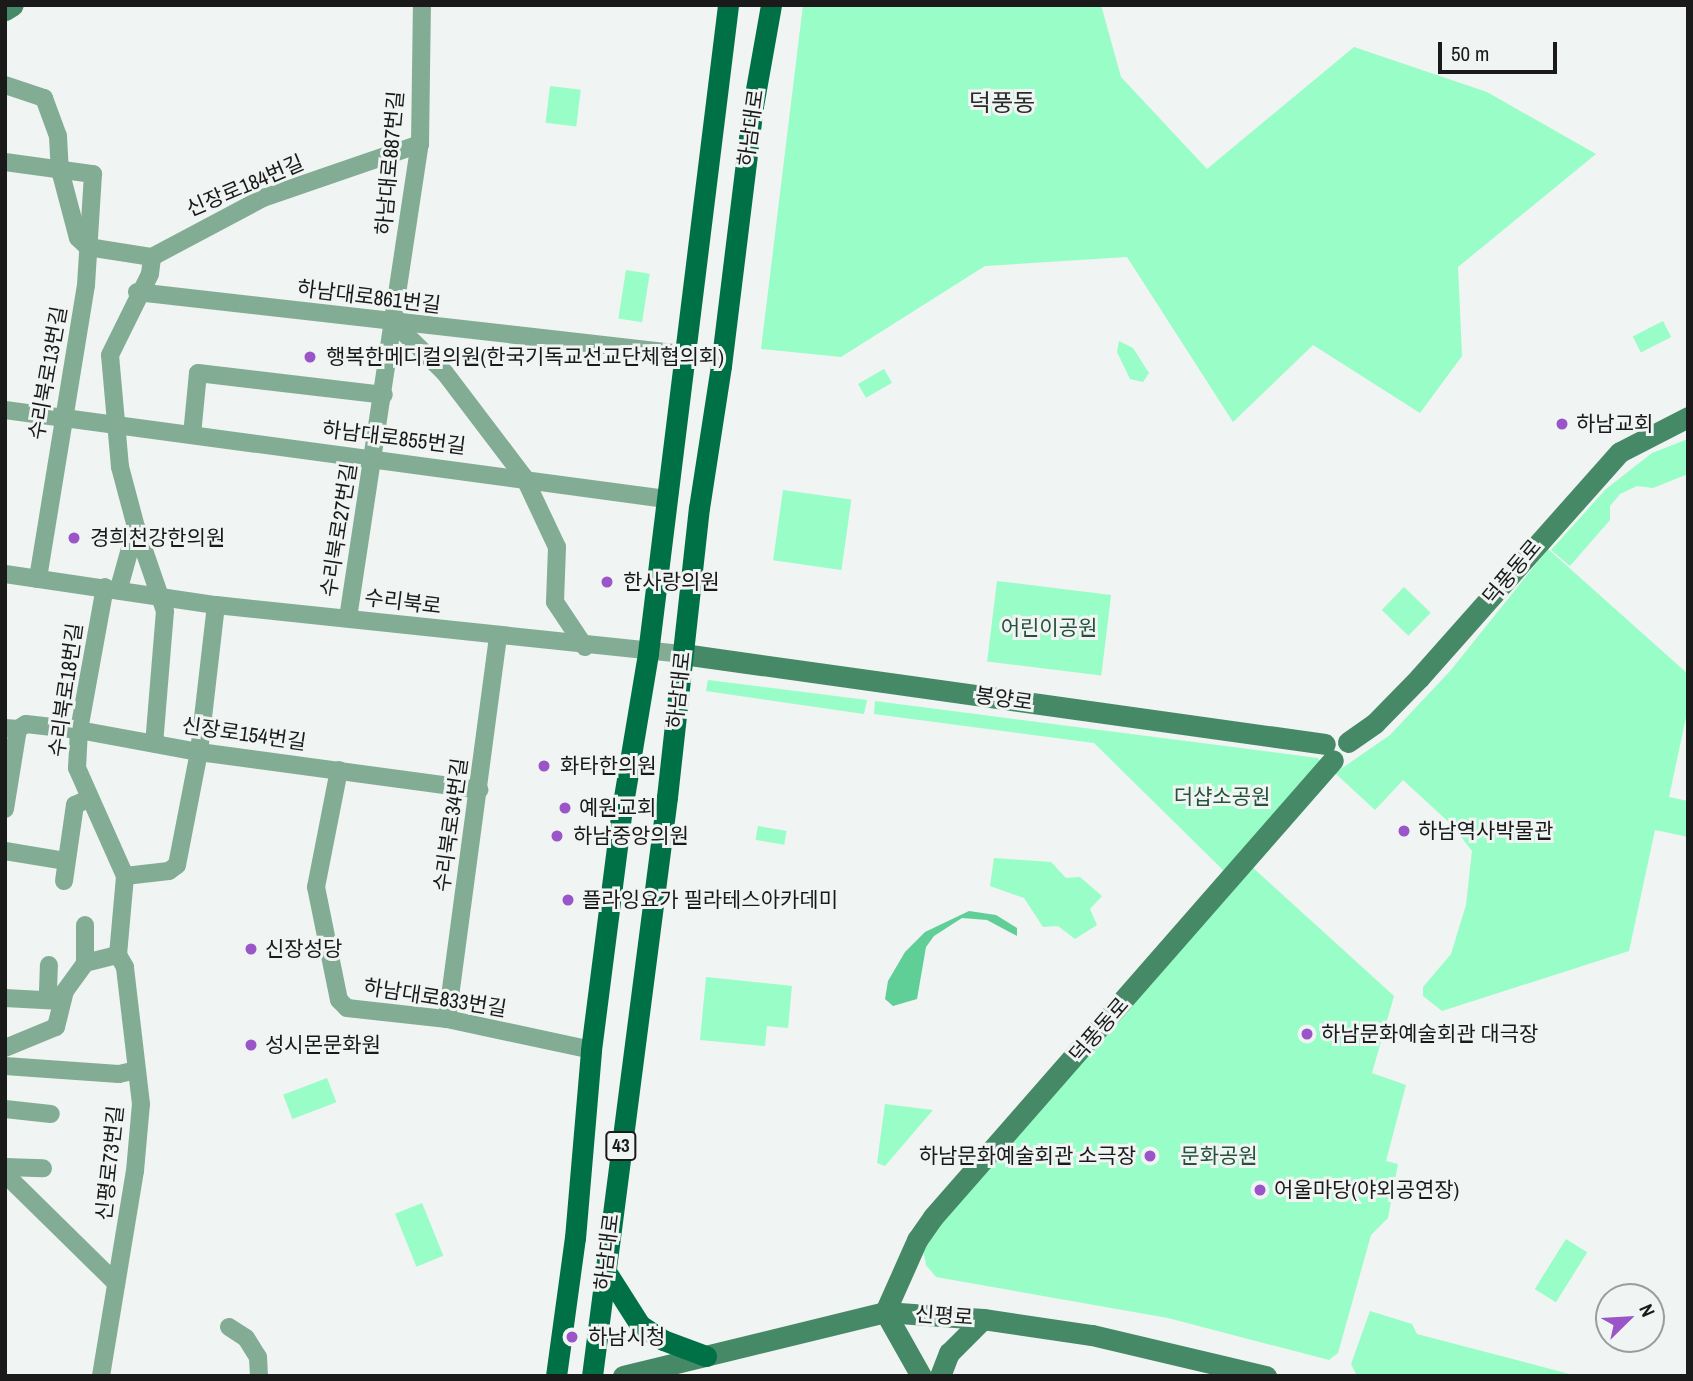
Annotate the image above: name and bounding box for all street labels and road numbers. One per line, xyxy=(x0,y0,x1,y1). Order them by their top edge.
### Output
street label: 하남대로 xyxy=(733,88,769,168)
street label: 하남대로887번길 xyxy=(371,90,409,236)
street label: 신장로184번길 xyxy=(182,150,308,222)
street label: 하남대로861번길 xyxy=(296,276,442,318)
street label: 수리북로13번길 xyxy=(24,304,72,442)
street label: 하남대로855번길 xyxy=(321,417,467,459)
street label: 수리북로27번길 xyxy=(316,461,362,599)
street label: 덕풍동로 xyxy=(1478,534,1546,610)
street label: 수리북로 xyxy=(363,585,443,619)
street label: 수리북로18번길 xyxy=(44,621,88,759)
street label: 하남대로 xyxy=(662,650,696,730)
street label: 봉양로 xyxy=(974,682,1034,716)
street label: 신장로154번길 xyxy=(180,713,308,755)
street label: 수리북로34번길 xyxy=(429,756,473,894)
street label: 하남대로833번길 xyxy=(362,974,508,1022)
street label: 덕풍동로 xyxy=(1064,993,1134,1067)
street label: 신평로73번길 xyxy=(91,1104,129,1222)
road number: 43 xyxy=(605,1130,637,1162)
street label: 하남대로 xyxy=(590,1212,624,1292)
street label: 신평로 xyxy=(914,1301,974,1331)

